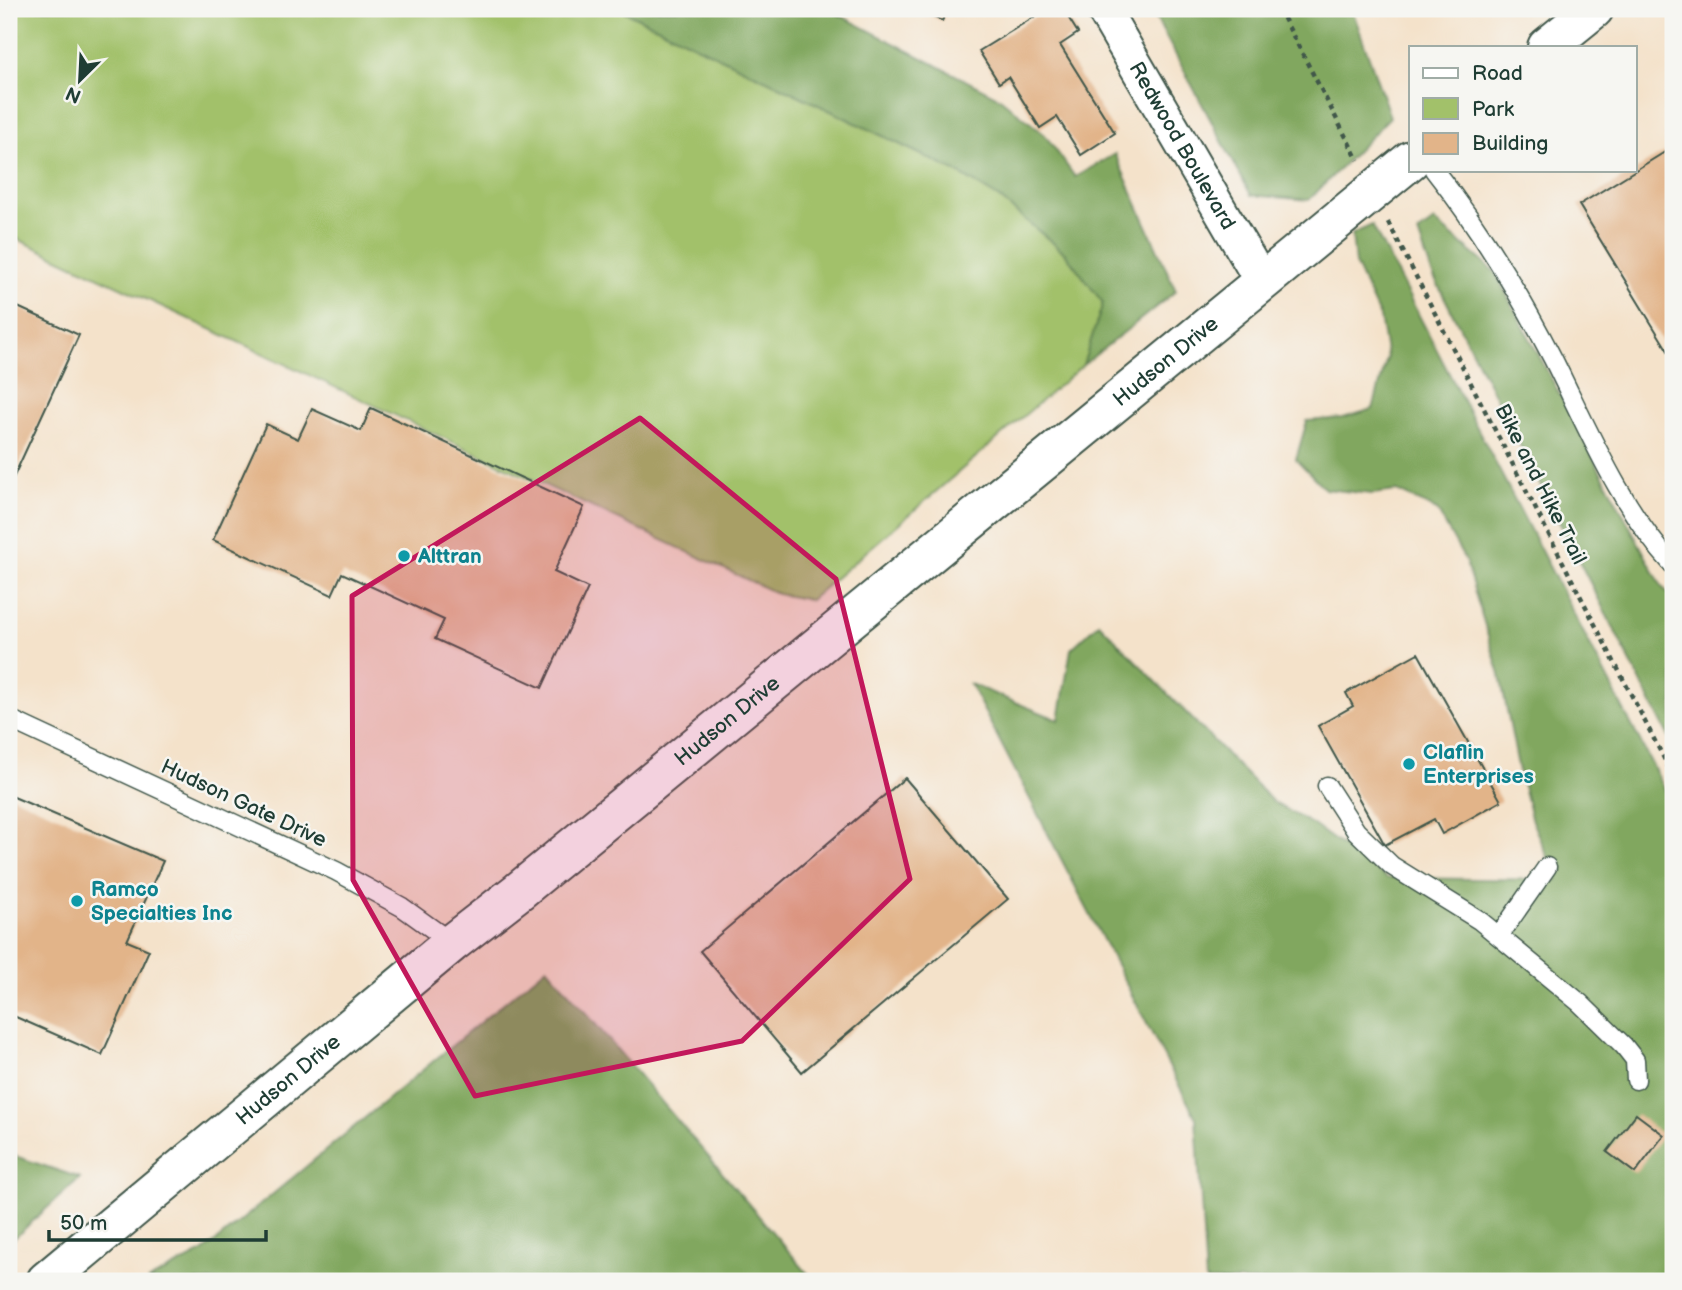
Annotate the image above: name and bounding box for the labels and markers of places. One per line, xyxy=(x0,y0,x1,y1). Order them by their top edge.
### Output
place label: Alttran xyxy=(417,544,482,569)
marker: Alttran xyxy=(396,548,412,564)
place label: Claflin Enterprises xyxy=(1423,740,1534,789)
marker: Claflin Enterprises xyxy=(1401,756,1417,772)
place label: Ramco Specialties Inc xyxy=(91,877,232,926)
marker: Ramco Specialties Inc xyxy=(69,893,85,909)

